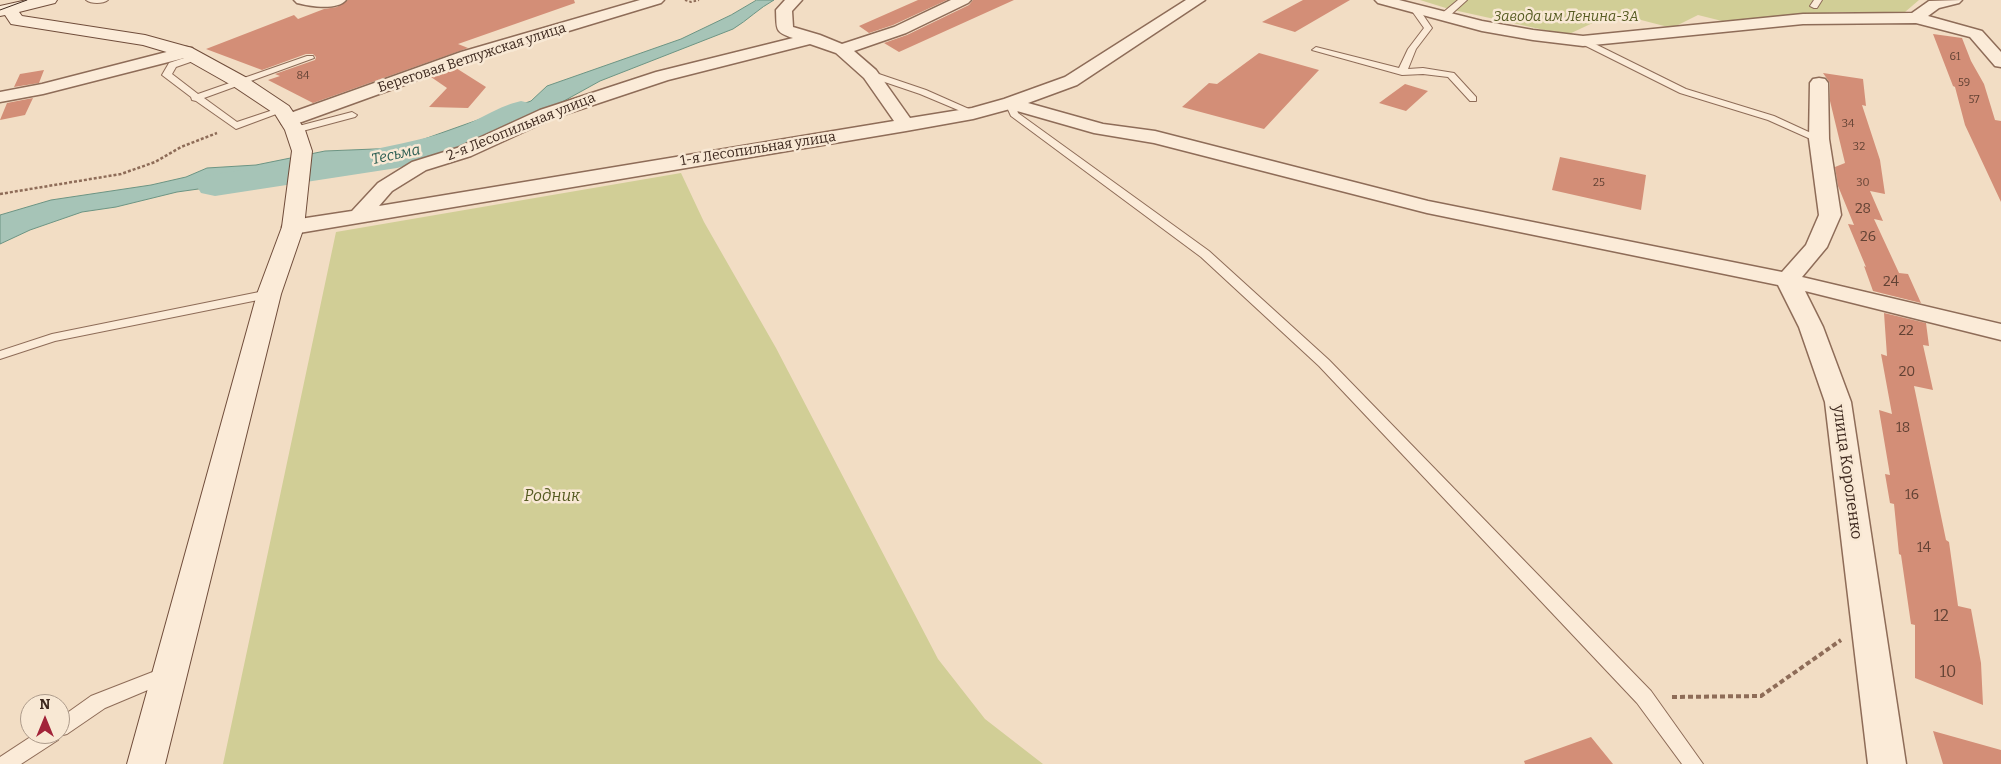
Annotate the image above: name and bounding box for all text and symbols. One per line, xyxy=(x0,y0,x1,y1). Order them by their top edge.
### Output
park label: Завода им Ленина-3А xyxy=(1493,9,1639,25)
street label: Береговая Ветлужская улица xyxy=(376,20,568,96)
house number: 61 xyxy=(1950,50,1960,64)
house number: 84 xyxy=(296,69,310,83)
house number: 59 xyxy=(1958,76,1970,90)
street label: 2-я Лесопильная улица xyxy=(444,89,598,165)
house number: 57 xyxy=(1968,93,1980,107)
house number: 34 xyxy=(1842,117,1854,131)
street label: 1-я Лесопильная улица xyxy=(679,128,837,170)
house number: 32 xyxy=(1853,140,1865,154)
water label: Тесьма xyxy=(370,141,422,169)
house number: 25 xyxy=(1593,176,1605,190)
house number: 30 xyxy=(1856,176,1870,190)
house number: 28 xyxy=(1855,201,1871,217)
house number: 26 xyxy=(1860,229,1876,245)
house number: 24 xyxy=(1883,274,1899,290)
house number: 22 xyxy=(1898,323,1914,339)
house number: 20 xyxy=(1899,364,1915,380)
street label: улица Короленко xyxy=(1828,404,1866,540)
house number: 18 xyxy=(1896,420,1910,436)
park label: Родник xyxy=(524,487,580,507)
house number: 16 xyxy=(1905,487,1919,503)
house number: 14 xyxy=(1917,540,1931,556)
house number: 12 xyxy=(1933,607,1949,627)
house number: 10 xyxy=(1940,663,1956,683)
north arrow xyxy=(20,694,70,744)
text: N xyxy=(40,696,50,713)

